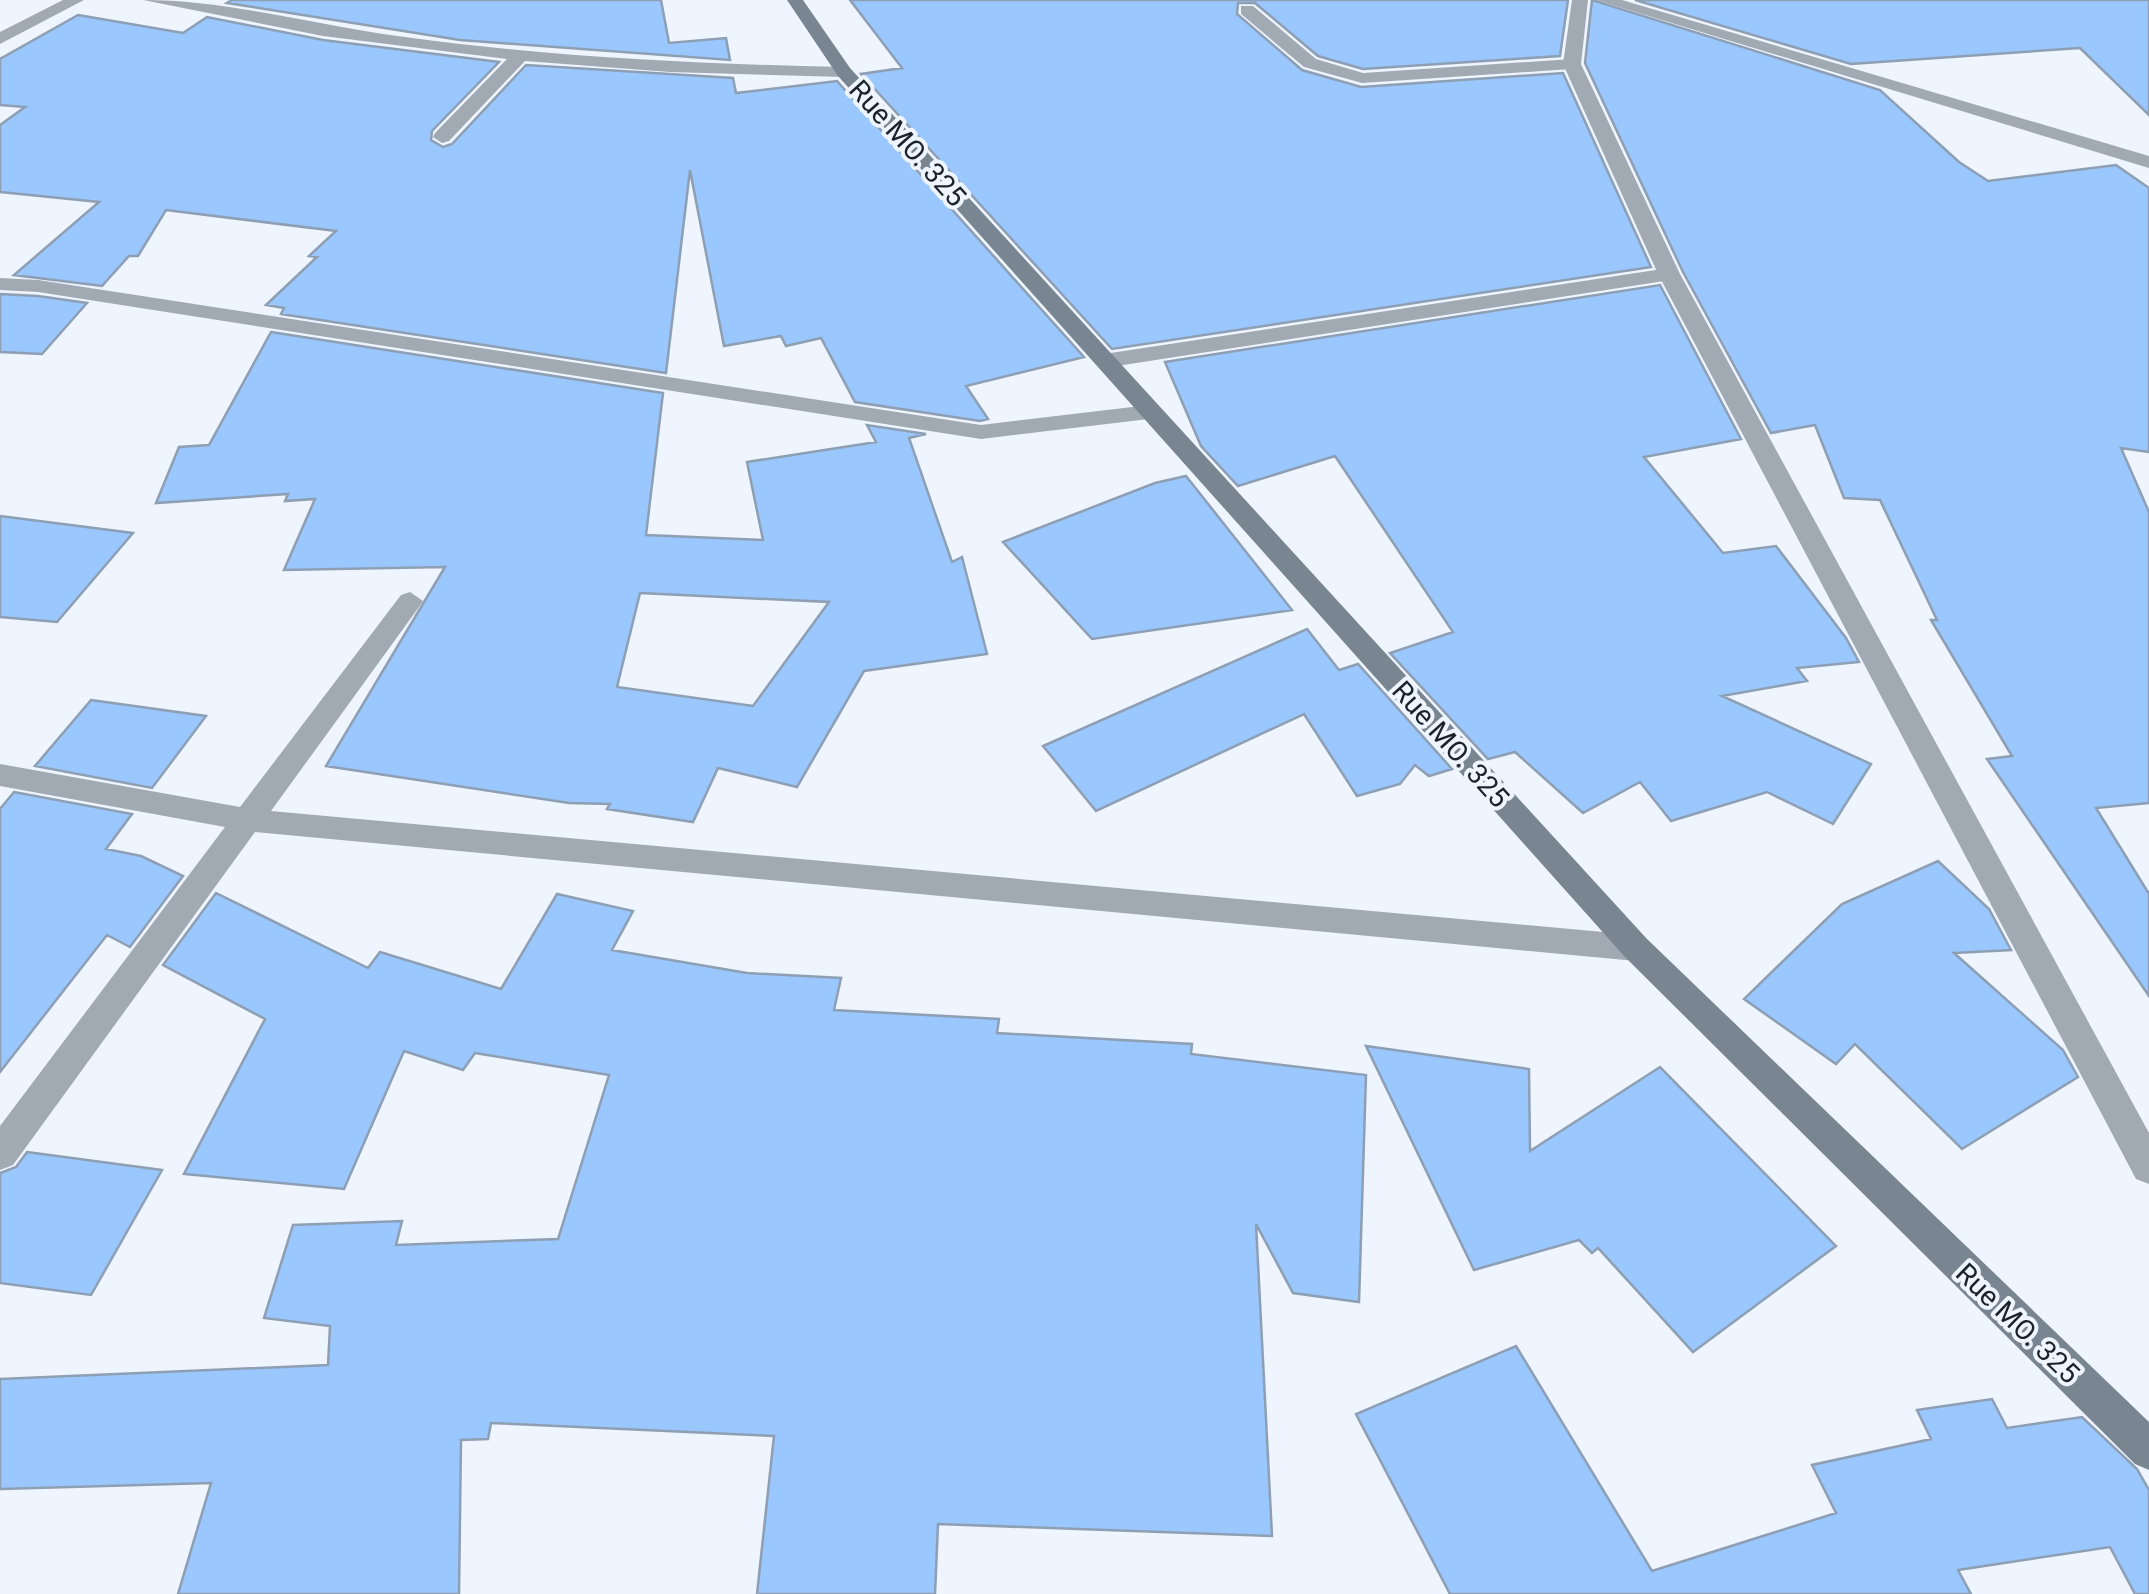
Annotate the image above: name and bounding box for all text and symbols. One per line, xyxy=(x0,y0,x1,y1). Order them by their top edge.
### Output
street label: Rue MO. 325 xyxy=(842,73,973,213)
street label: Rue MO. 325 xyxy=(1385,674,1516,814)
street label: Rue MO. 325 xyxy=(1949,1256,2086,1390)

